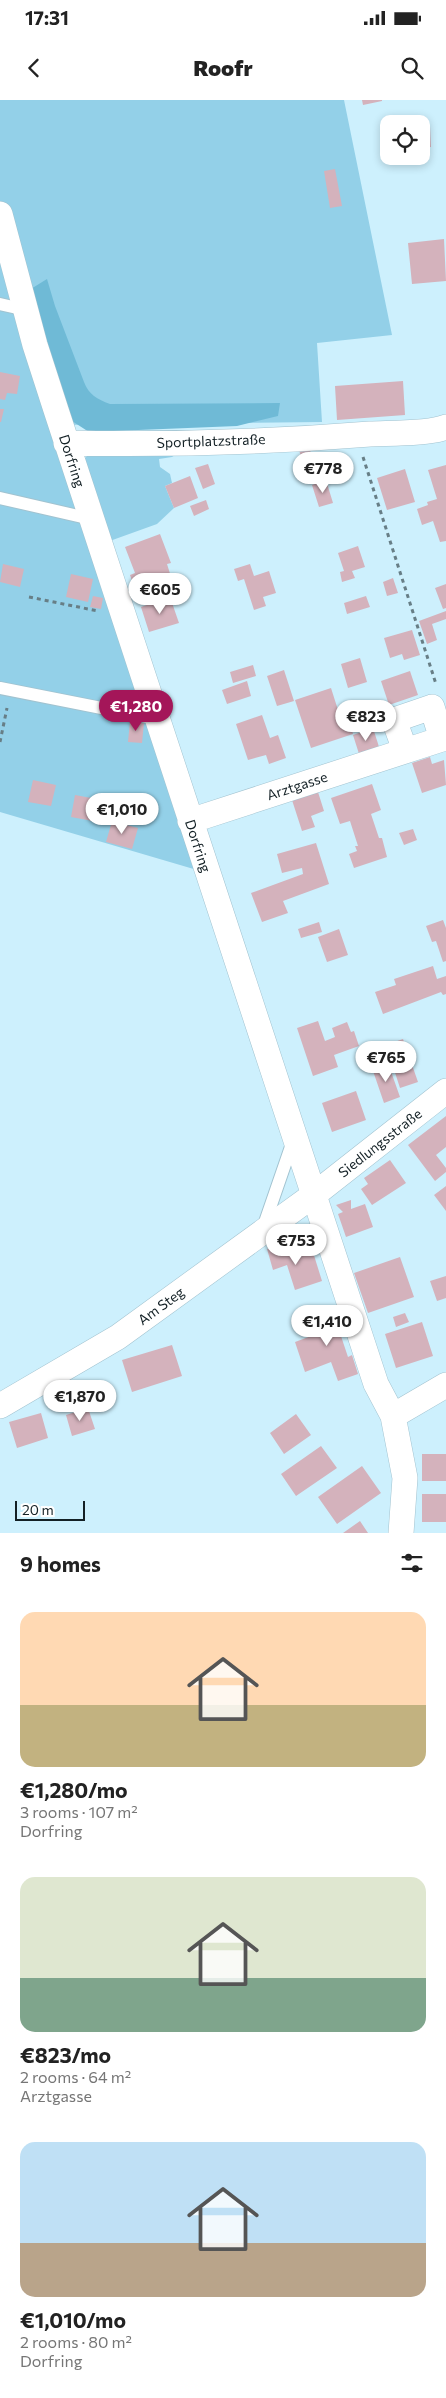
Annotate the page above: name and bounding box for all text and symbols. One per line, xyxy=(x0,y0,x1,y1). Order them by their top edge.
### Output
text: 17:31 xyxy=(25,6,69,29)
icon: back xyxy=(20,54,48,82)
text: Roofr xyxy=(193,54,253,81)
icon: search xyxy=(398,54,426,82)
map controls xyxy=(380,115,430,165)
button: locate xyxy=(380,115,430,165)
street label: Sportplatzstraße xyxy=(156,430,266,451)
street label: Dorfring xyxy=(56,432,89,490)
pin: €778 xyxy=(293,452,353,494)
text: €778 xyxy=(304,458,342,477)
pin: €605 xyxy=(130,572,190,615)
text: €605 xyxy=(139,579,181,598)
pin: €1,280 xyxy=(95,690,177,732)
text: €1,280 xyxy=(110,696,162,715)
pin: €823 xyxy=(336,700,396,742)
text: €823 xyxy=(346,706,386,725)
street label: Arztgasse xyxy=(264,768,329,803)
pin: €1,010 xyxy=(81,792,163,835)
text: €1,010 xyxy=(97,799,147,818)
street label: Dorfring xyxy=(182,817,215,875)
pin: €765 xyxy=(356,1040,416,1083)
text: €765 xyxy=(366,1047,406,1066)
street label: Siedlungsstraße xyxy=(335,1105,425,1181)
pin: €753 xyxy=(266,1224,326,1266)
text: €753 xyxy=(277,1230,315,1249)
street label: Am Steg xyxy=(134,1283,188,1328)
pin: €1,410 xyxy=(286,1304,368,1347)
text: €1,410 xyxy=(302,1311,352,1330)
pin: €1,870 xyxy=(39,1380,121,1422)
text: €1,870 xyxy=(54,1386,106,1405)
scale bar xyxy=(15,1498,85,1521)
text: 20 m xyxy=(22,1501,54,1518)
icon: filters xyxy=(398,1549,426,1577)
text: 9 homes xyxy=(20,1551,101,1576)
icon: home xyxy=(178,1644,268,1734)
text: €1,280/mo xyxy=(20,1777,128,1802)
text: 3 rooms · 107 m² xyxy=(20,1802,138,1821)
text: Dorfring xyxy=(20,1821,82,1840)
icon: home xyxy=(178,1909,268,1999)
text: €823/mo xyxy=(20,2042,111,2067)
text: 2 rooms · 64 m² xyxy=(20,2067,131,2086)
text: Arztgasse xyxy=(20,2086,92,2105)
icon: home xyxy=(178,2174,268,2264)
text: €1,010/mo xyxy=(20,2307,126,2332)
text: 2 rooms · 80 m² xyxy=(20,2332,132,2351)
text: Dorfring xyxy=(20,2351,82,2370)

